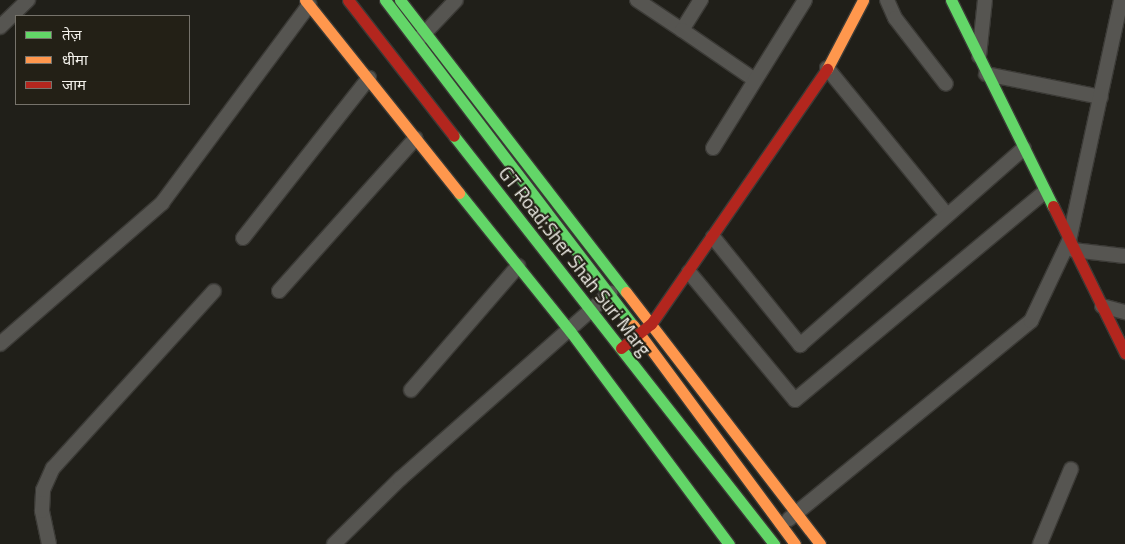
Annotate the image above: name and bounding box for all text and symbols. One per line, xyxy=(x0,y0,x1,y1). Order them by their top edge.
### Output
legend xyxy=(15,15,190,105)
text: तेज़ xyxy=(62,23,82,46)
text: धीमा xyxy=(62,48,88,71)
text: जाम xyxy=(62,73,86,96)
street label: GT Road;Sher Shah Suri Marg xyxy=(494,162,656,360)

